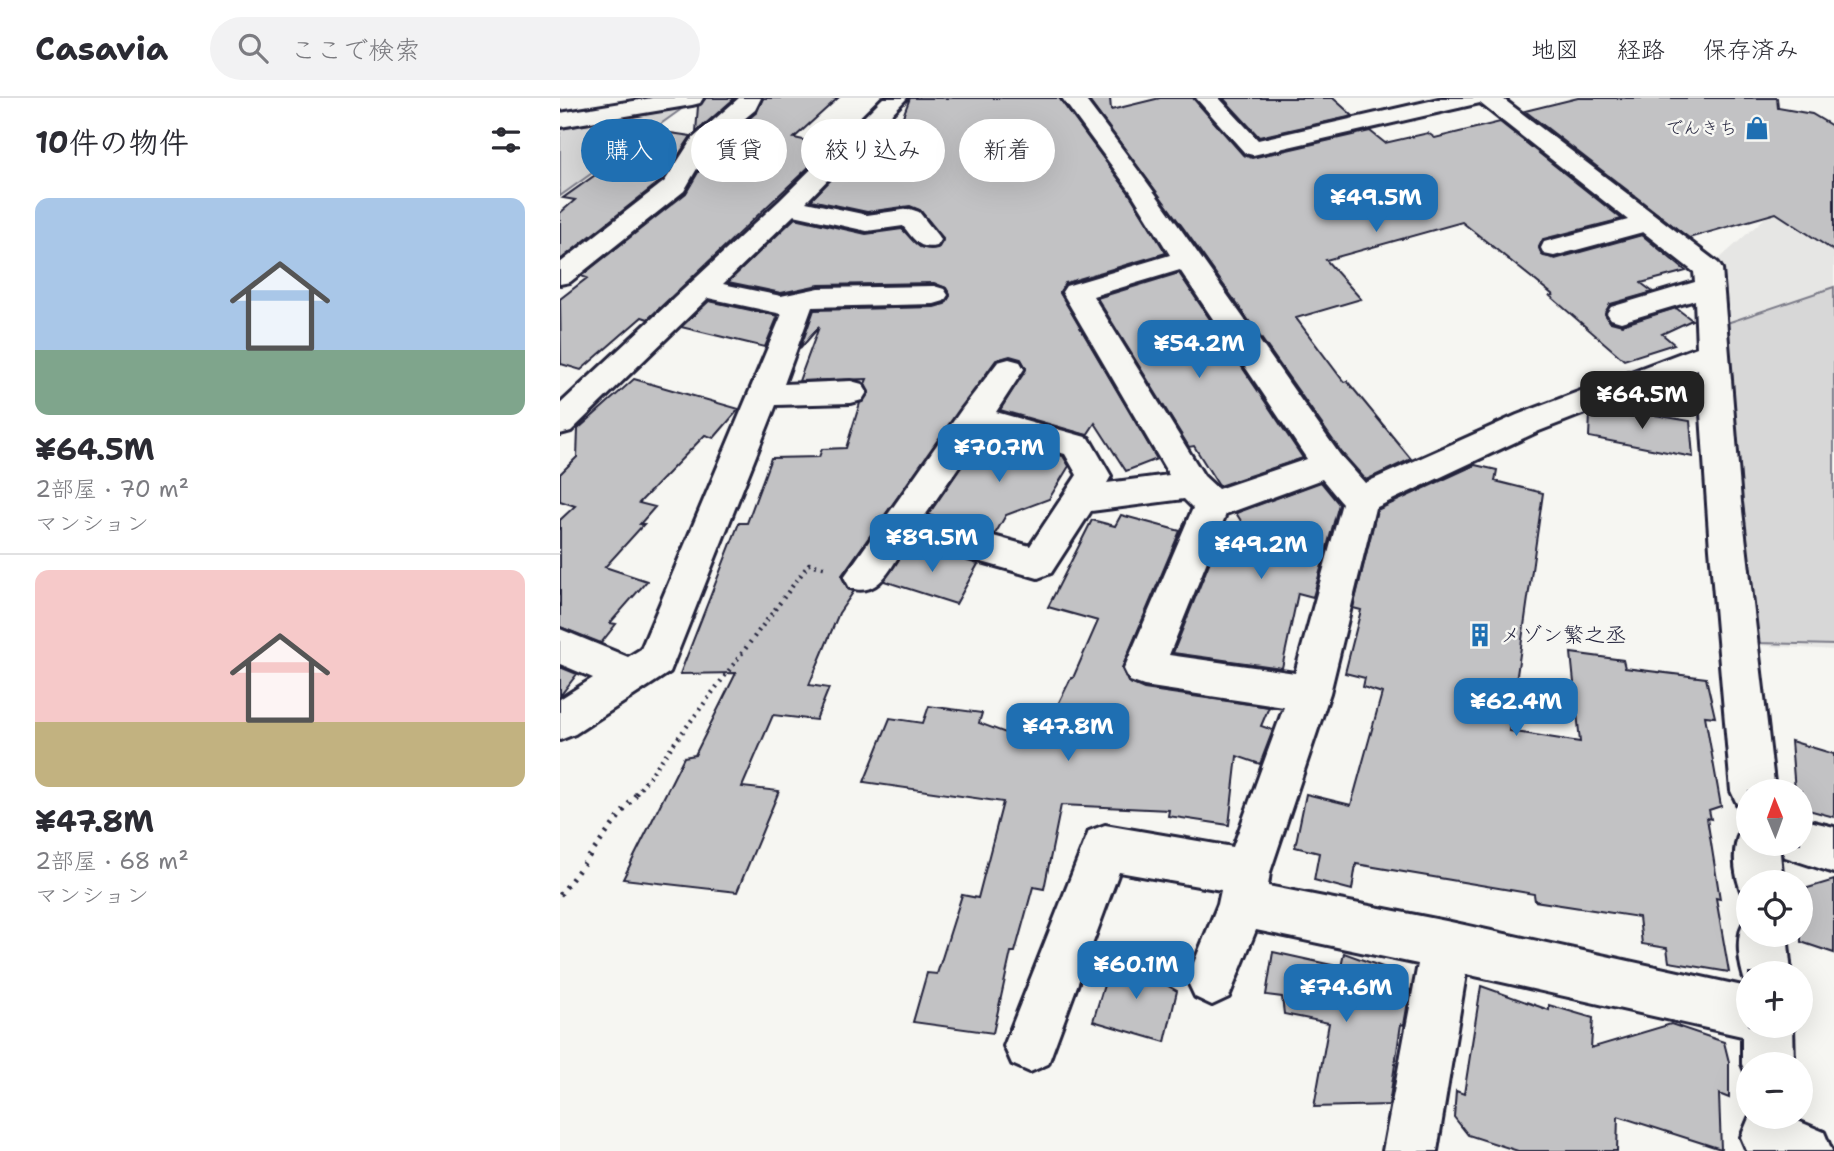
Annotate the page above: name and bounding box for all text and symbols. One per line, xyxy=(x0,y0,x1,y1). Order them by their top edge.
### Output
search box xyxy=(210,17,700,80)
text: Casavia xyxy=(35,26,168,71)
icon: search xyxy=(234,29,272,67)
text: ここで検索 xyxy=(290,32,420,67)
text: 地図 xyxy=(1531,34,1579,66)
text: 経路 xyxy=(1617,34,1665,66)
text: 保存済み xyxy=(1703,34,1799,66)
shop icon: でんきち xyxy=(1743,114,1771,142)
place label: でんきち xyxy=(1665,116,1737,140)
chip: 購入 xyxy=(581,119,677,182)
chip: 賃貸 xyxy=(691,119,787,182)
chip: 絞り込み xyxy=(801,119,945,182)
chip: 新着 xyxy=(959,119,1055,182)
icon: filters xyxy=(487,121,525,159)
text: 10件の物件 xyxy=(35,122,189,163)
pin: ¥49.5M xyxy=(1319,174,1433,234)
text: ¥49.5M xyxy=(1330,182,1422,212)
icon: home xyxy=(217,243,343,369)
pin: ¥54.2M xyxy=(1142,320,1256,380)
text: ¥54.2M xyxy=(1153,328,1245,358)
pin: ¥64.5M xyxy=(1585,372,1699,431)
text: ¥64.5M xyxy=(1596,379,1688,409)
pin: ¥70.7M xyxy=(942,424,1056,484)
text: ¥64.5M xyxy=(35,429,154,470)
text: ¥70.7M xyxy=(954,432,1044,462)
text: 2部屋 · 70 m² xyxy=(35,474,189,504)
text: マンション xyxy=(35,508,149,538)
pin: ¥89.5M xyxy=(875,514,989,574)
text: ¥89.5M xyxy=(886,522,978,552)
pin: ¥49.2M xyxy=(1204,522,1318,581)
text: ¥49.2M xyxy=(1214,529,1308,559)
icon: home xyxy=(217,615,343,741)
building icon: メゾン繁之丞 xyxy=(1466,621,1494,649)
place label: メゾン繁之丞 xyxy=(1500,621,1626,649)
pin: ¥62.4M xyxy=(1459,678,1573,738)
text: ¥62.4M xyxy=(1470,686,1562,716)
pin: ¥47.8M xyxy=(1011,704,1125,763)
text: ¥47.8M xyxy=(1022,711,1114,741)
north arrow xyxy=(1736,779,1813,856)
map controls xyxy=(1736,779,1813,1129)
text: ¥47.8M xyxy=(35,801,154,842)
text: 2部屋 · 68 m² xyxy=(35,846,189,876)
button: locate xyxy=(1736,870,1813,947)
text: マンション xyxy=(35,880,149,910)
pin: ¥60.1M xyxy=(1079,942,1193,1001)
text: ¥60.1M xyxy=(1093,949,1179,979)
button: + xyxy=(1736,961,1813,1038)
pin: ¥74.6M xyxy=(1289,964,1403,1024)
text: ¥74.6M xyxy=(1300,972,1392,1002)
button: − xyxy=(1736,1052,1813,1129)

